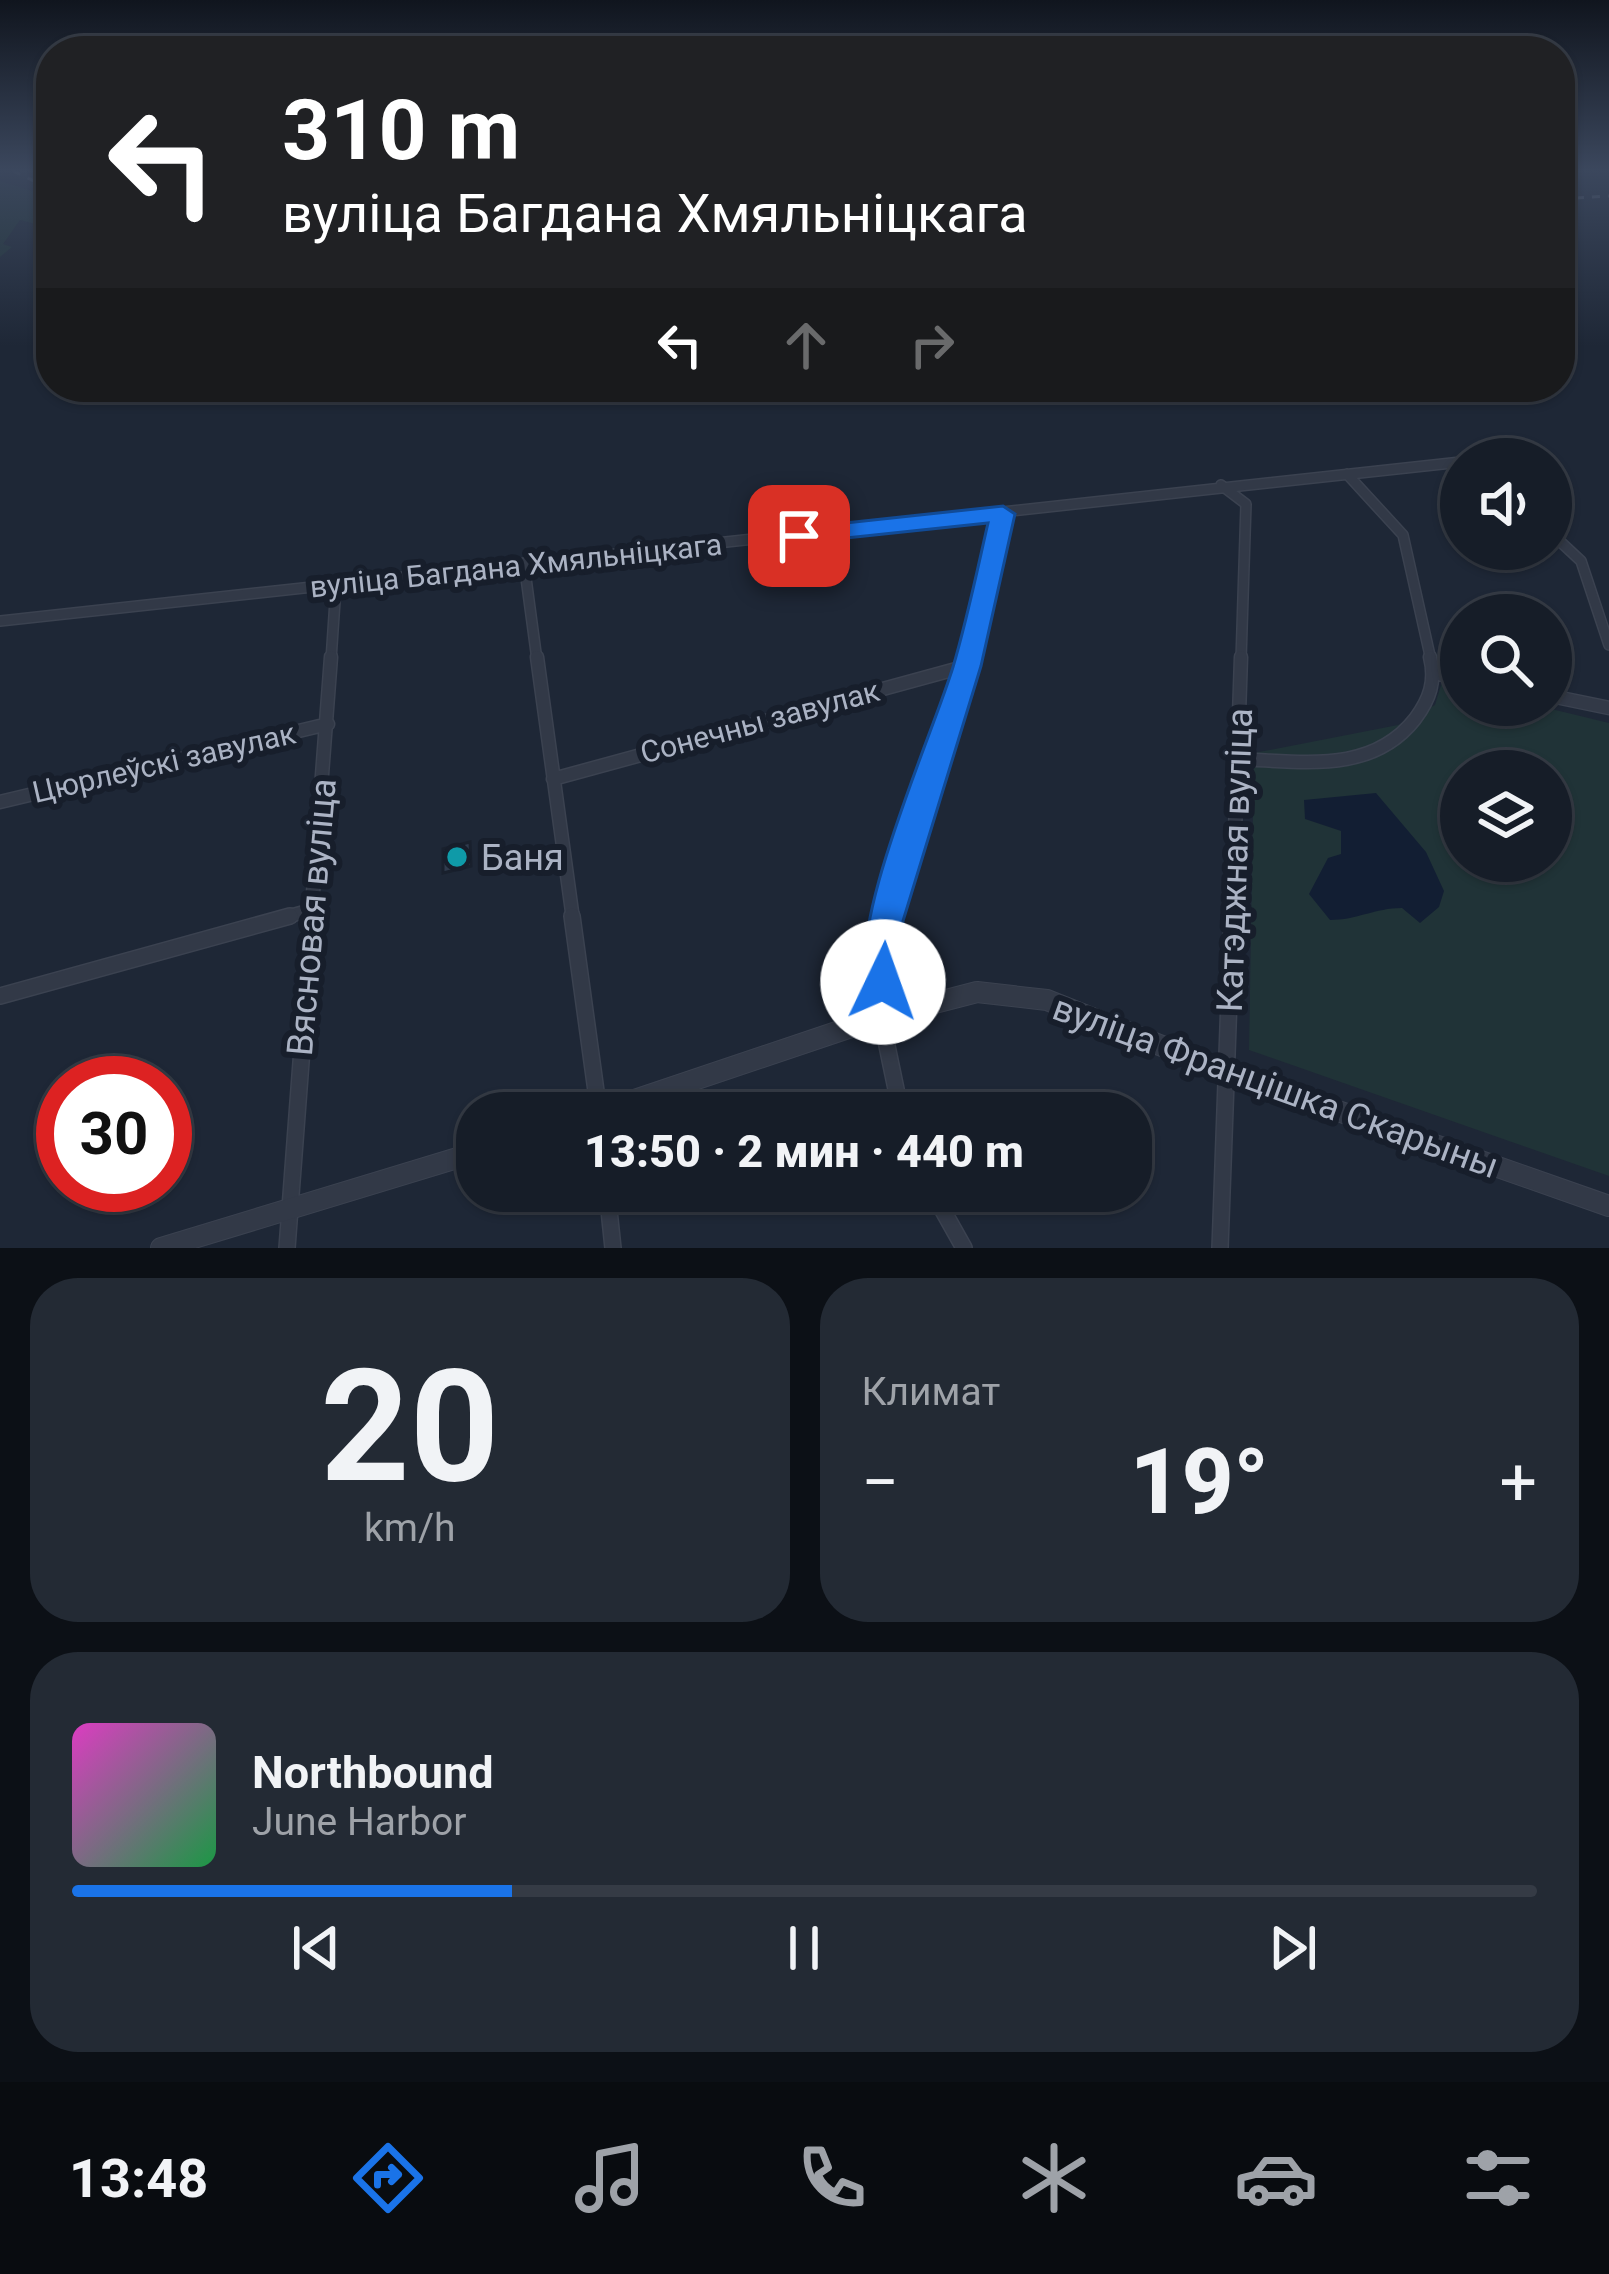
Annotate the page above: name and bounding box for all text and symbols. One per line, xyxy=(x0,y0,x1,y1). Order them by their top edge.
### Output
text: 310 m xyxy=(282,81,520,180)
icon: left xyxy=(84,84,240,240)
text: вуліца Багдана Хмяльніцкага xyxy=(282,182,1028,245)
icon: left xyxy=(647,312,713,378)
icon: ahead xyxy=(773,312,839,378)
icon: right xyxy=(899,312,965,378)
map controls xyxy=(1440,438,1572,882)
button: sound xyxy=(1440,438,1572,570)
pin xyxy=(748,485,850,587)
icon: arrive xyxy=(766,503,832,569)
street label: вуліца Багдана Хмяльніцкага xyxy=(308,526,724,605)
button: search xyxy=(1440,594,1572,726)
street label: Сонечны завулак xyxy=(636,673,883,770)
street label: Катэджная вуліца xyxy=(1209,707,1261,1013)
street label: Цюрлеўскі завулак xyxy=(29,715,299,810)
button: layers xyxy=(1440,750,1572,882)
street label: Вясновая вуліца xyxy=(279,777,345,1058)
place label: Баня xyxy=(481,837,564,879)
marker: Баня xyxy=(444,844,470,870)
position arrow xyxy=(820,919,946,1045)
street label: вуліца Францішка Скарыны xyxy=(1047,987,1504,1187)
speed limit sign: 30 xyxy=(36,1056,192,1212)
text: 13:50 · 2 мин · 440 m xyxy=(584,1125,1024,1178)
text: 20 xyxy=(320,1335,499,1518)
text: Климат xyxy=(862,1369,1000,1415)
text: 19° xyxy=(1130,1430,1269,1535)
text: − xyxy=(862,1444,899,1521)
text: + xyxy=(1500,1444,1537,1521)
text: km/h xyxy=(364,1505,456,1551)
text: Northbound xyxy=(252,1746,494,1799)
text: June Harbor xyxy=(252,1799,467,1845)
icon: previous xyxy=(283,1915,349,1981)
icon: pause xyxy=(771,1915,837,1981)
icon: next xyxy=(1260,1915,1326,1981)
icon: directions xyxy=(346,2136,430,2220)
icon: music xyxy=(568,2136,652,2220)
icon: phone xyxy=(790,2136,874,2220)
icon: climate xyxy=(1012,2136,1096,2220)
icon: car xyxy=(1234,2136,1318,2220)
icon: filters xyxy=(1456,2136,1540,2220)
text: 13:48 xyxy=(69,2147,208,2210)

